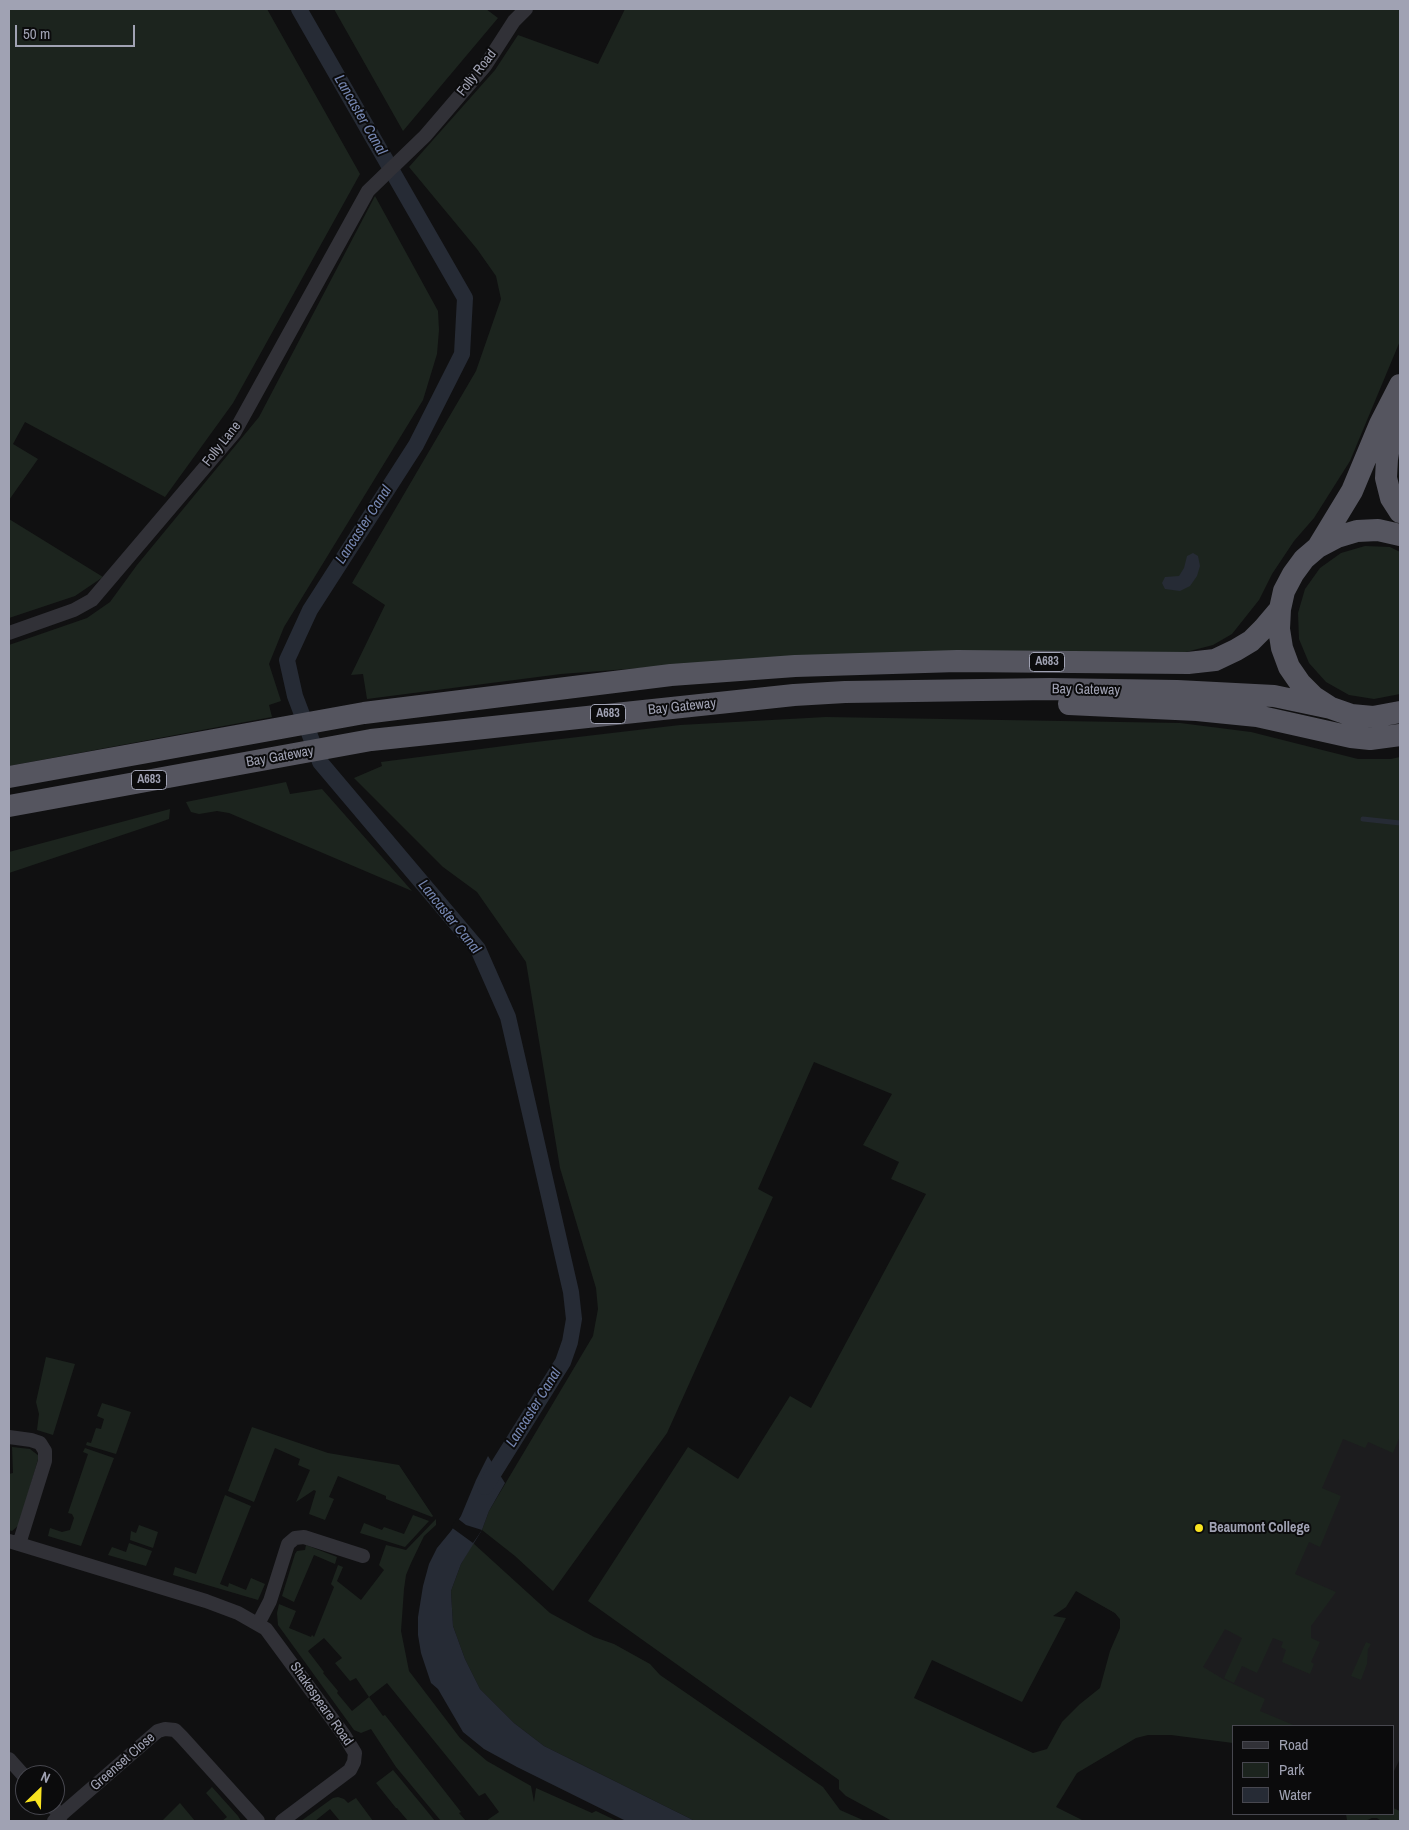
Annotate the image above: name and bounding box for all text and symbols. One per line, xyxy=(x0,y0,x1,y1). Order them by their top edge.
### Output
scale bar xyxy=(18,15,138,47)
text: 50 m xyxy=(23,23,50,44)
street label: Folly Road xyxy=(454,46,500,100)
water label: Lancaster Canal xyxy=(330,72,390,158)
street label: Folly Lane xyxy=(199,418,245,470)
water label: Lancaster Canal xyxy=(332,483,396,567)
road number: A683 xyxy=(1030,652,1064,672)
street label: Bay Gateway xyxy=(1052,681,1120,699)
street label: Bay Gateway xyxy=(647,695,717,719)
road number: A683 xyxy=(590,704,626,724)
street label: Bay Gateway xyxy=(245,743,315,771)
road number: A683 xyxy=(132,770,166,790)
water label: Lancaster Canal xyxy=(414,877,484,957)
water label: Lancaster Canal xyxy=(503,1365,565,1451)
place label: Beaumont College xyxy=(1209,1520,1310,1536)
marker: Beaumont College xyxy=(1193,1522,1205,1534)
street label: Shakespeare Road xyxy=(286,1659,356,1749)
legend xyxy=(1232,1725,1394,1815)
street label: Greenset Close xyxy=(87,1729,159,1795)
text: Road xyxy=(1279,1734,1308,1755)
text: Park xyxy=(1279,1759,1304,1780)
north arrow xyxy=(15,1765,65,1815)
text: N xyxy=(38,1767,53,1787)
text: Water xyxy=(1279,1784,1311,1805)

